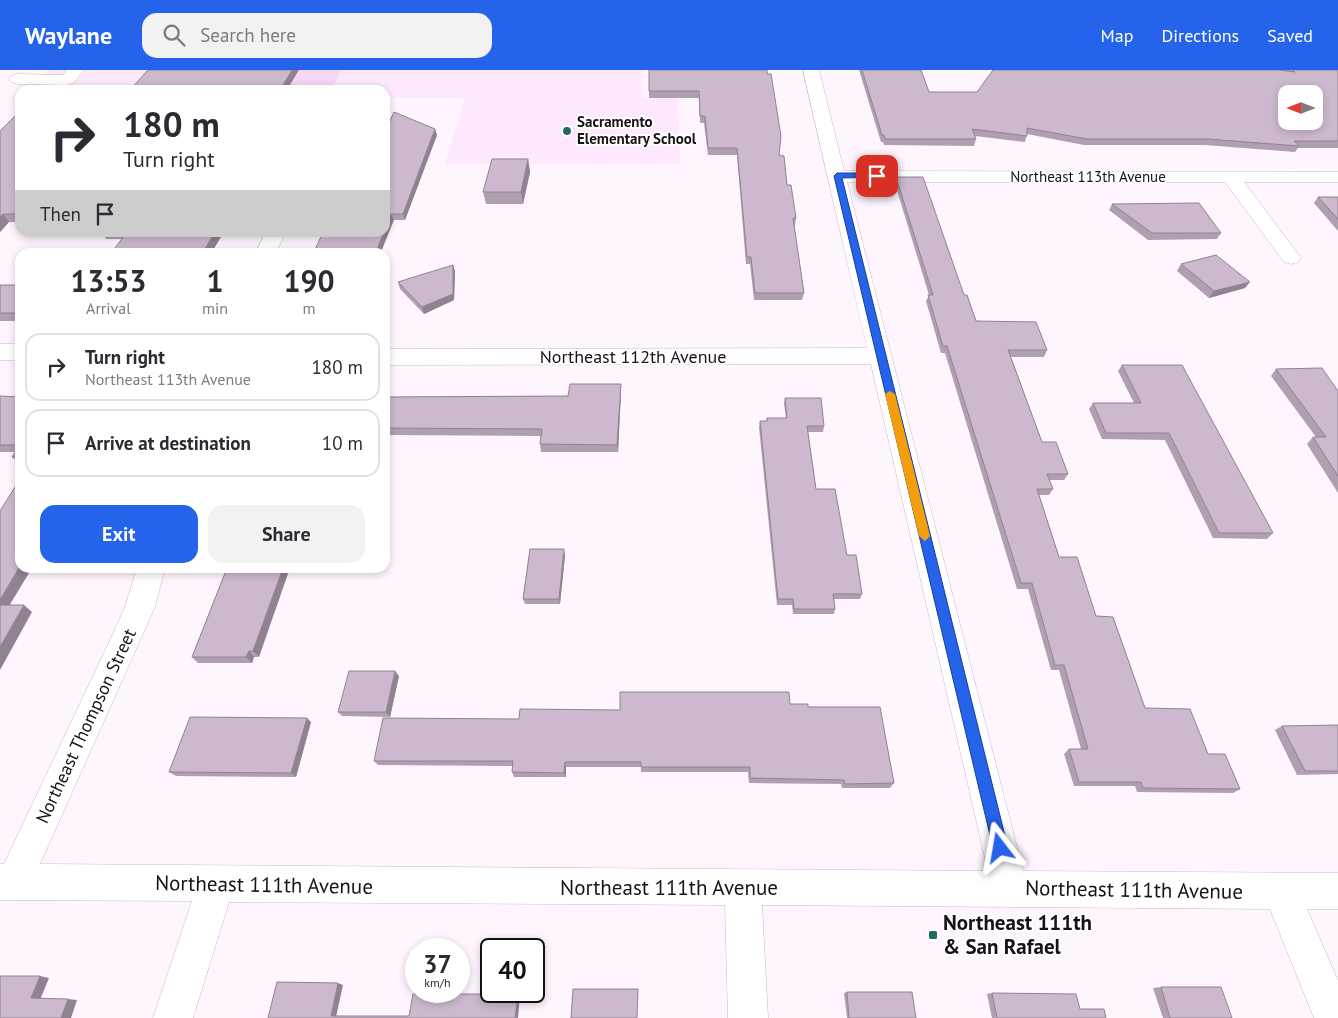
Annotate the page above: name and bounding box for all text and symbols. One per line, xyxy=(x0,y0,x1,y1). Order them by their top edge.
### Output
search box xyxy=(142,13,492,58)
text: Waylane xyxy=(25,20,112,51)
icon: search xyxy=(160,21,188,49)
text: Search here xyxy=(200,23,296,47)
text: Map xyxy=(1101,24,1133,47)
text: Directions xyxy=(1161,24,1239,47)
text: Saved xyxy=(1267,24,1313,47)
north arrow xyxy=(1278,85,1322,130)
map controls xyxy=(1278,85,1323,130)
text: 180 m xyxy=(123,101,220,147)
icon: right xyxy=(40,105,105,170)
place label: Sacramento Elementary School xyxy=(577,112,697,148)
marker: Sacramento Elementary School xyxy=(561,125,573,137)
text: Turn right xyxy=(123,145,215,173)
pin xyxy=(856,155,898,197)
icon: arrive xyxy=(863,162,891,190)
street label: Northeast 113th Avenue xyxy=(1010,167,1166,186)
icon: arrive xyxy=(91,200,119,228)
text: Then xyxy=(40,202,81,226)
text: 13:53 xyxy=(70,261,147,300)
text: 1 xyxy=(207,261,224,300)
text: 190 xyxy=(283,261,335,300)
text: Arrival xyxy=(86,298,131,318)
text: min xyxy=(202,298,228,318)
text: m xyxy=(303,298,316,318)
text: Turn right xyxy=(85,345,165,369)
street label: Northeast 112th Avenue xyxy=(540,345,726,368)
icon: right xyxy=(42,353,70,381)
text: 180 m xyxy=(311,355,363,379)
text: Northeast 113th Avenue xyxy=(85,369,251,389)
icon: arrive xyxy=(42,429,70,457)
text: Arrive at destination xyxy=(85,431,251,455)
text: 10 m xyxy=(322,431,363,455)
button: Exit xyxy=(40,505,198,563)
button: Share xyxy=(208,505,365,563)
street label: Northeast Thompson Street xyxy=(30,625,141,827)
position arrow xyxy=(973,821,1025,873)
street label: Northeast 111th Avenue xyxy=(155,869,373,900)
street label: Northeast 111th Avenue xyxy=(560,874,778,901)
street label: Northeast 111th Avenue xyxy=(1025,874,1243,905)
place label: Northeast 111th & San Rafael xyxy=(943,909,1092,960)
marker: Northeast 111th & San Rafael xyxy=(927,929,939,941)
speed limit sign: 40 xyxy=(480,938,545,1003)
text: 37 xyxy=(423,948,452,980)
text: km/h xyxy=(424,975,451,990)

